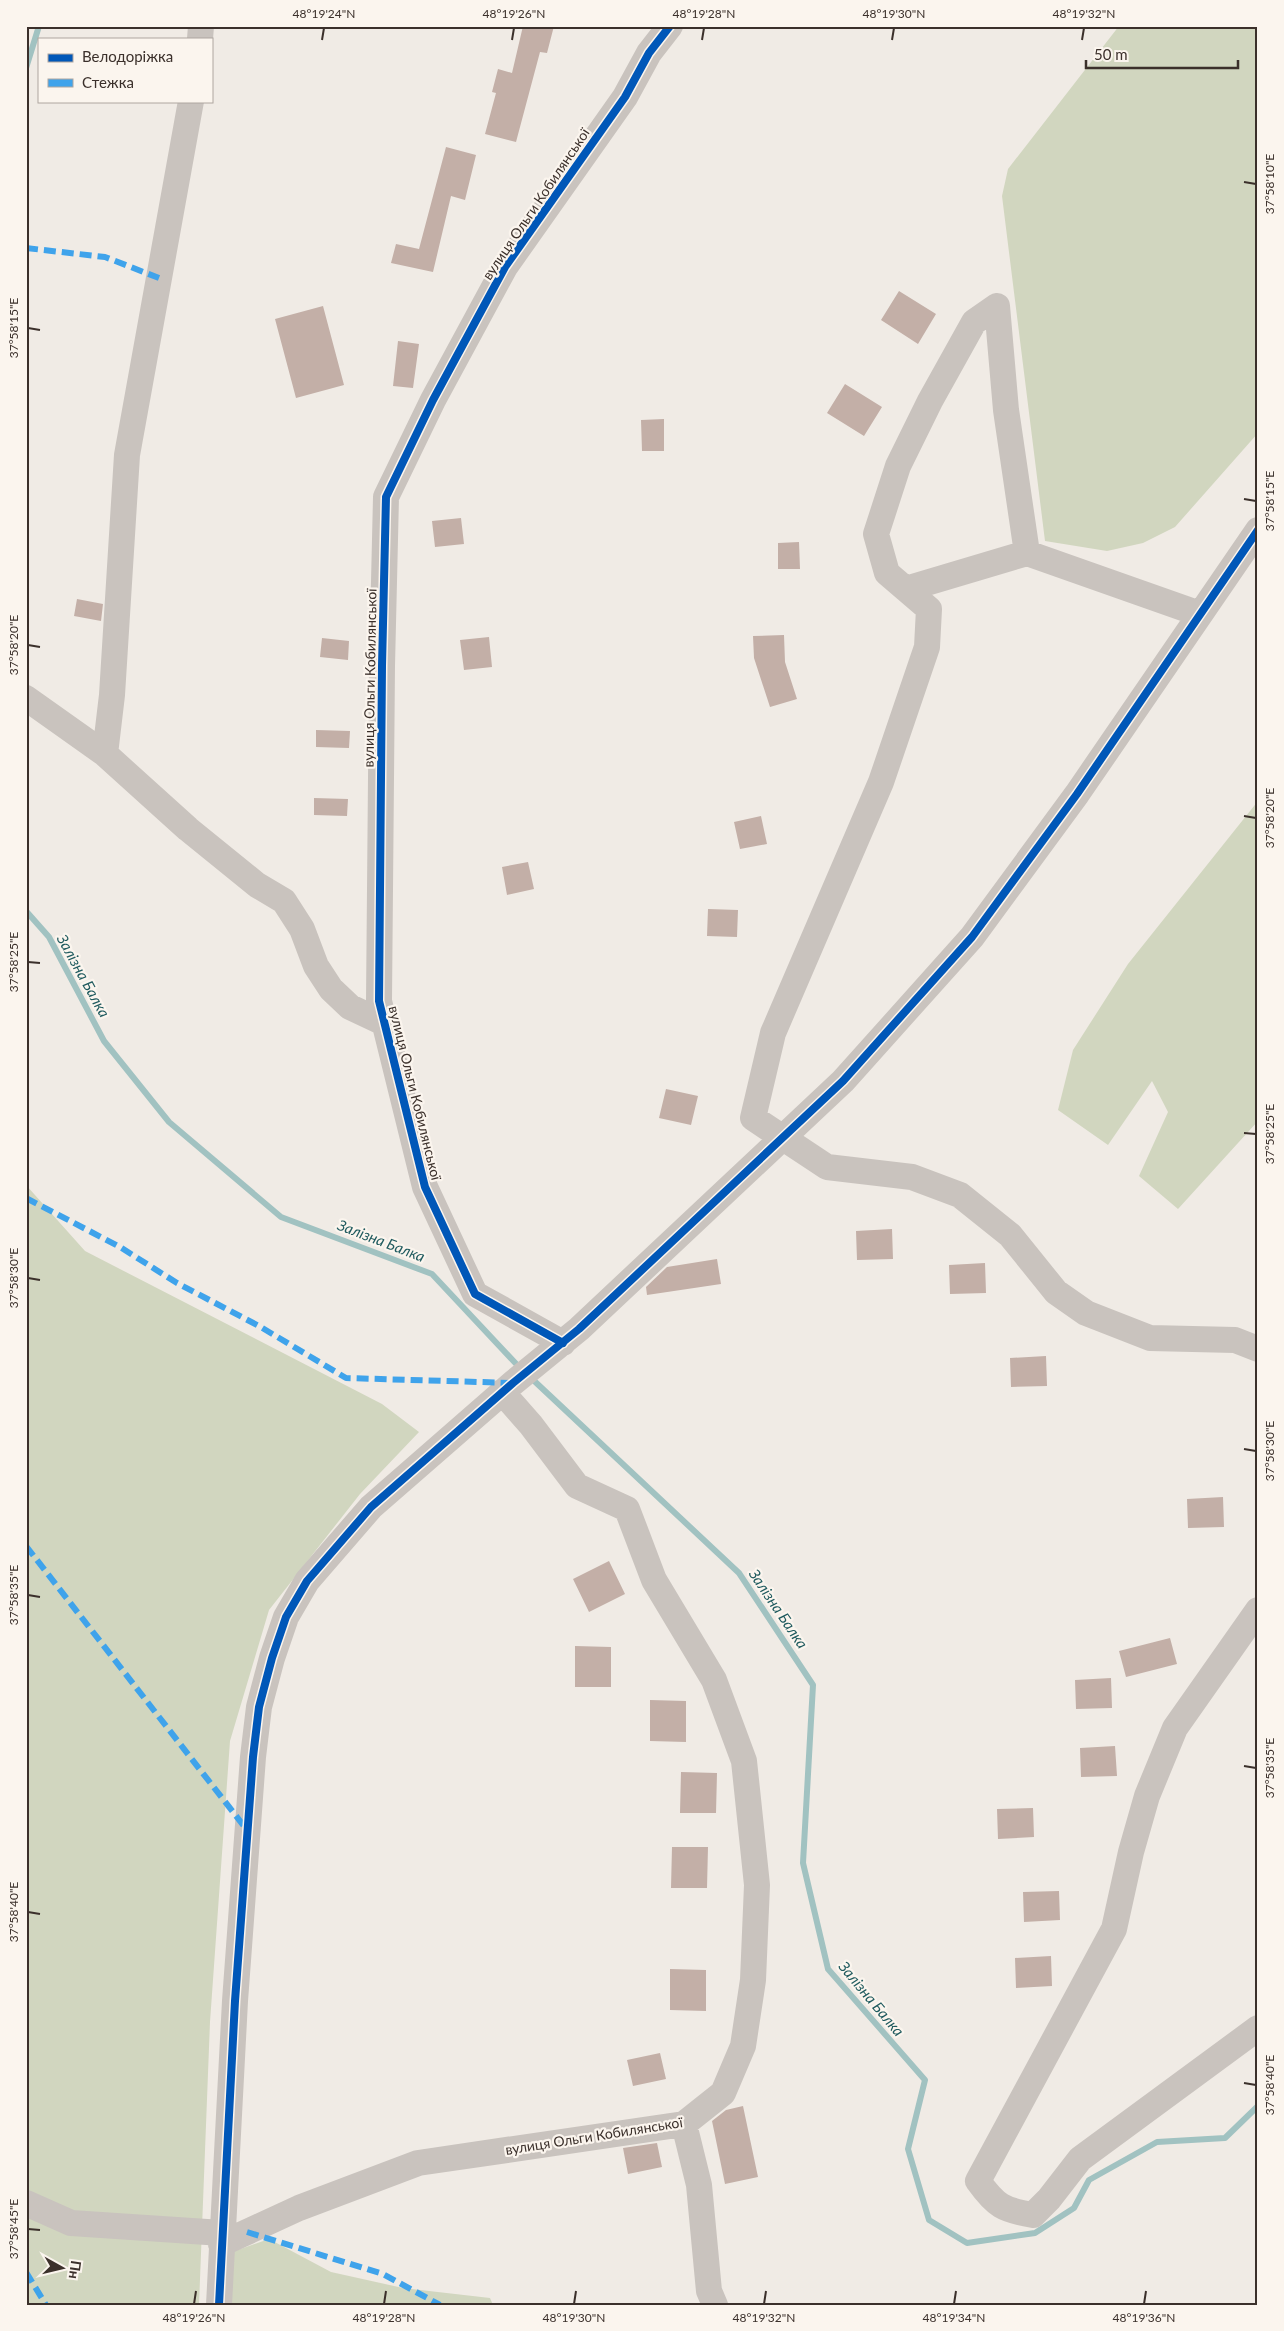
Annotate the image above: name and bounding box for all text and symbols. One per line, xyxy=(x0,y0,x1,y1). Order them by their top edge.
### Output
text: 48°19'24"N xyxy=(293,6,355,21)
text: 48°19'26"N xyxy=(483,6,545,21)
text: 48°19'28"N xyxy=(673,6,735,21)
text: 48°19'30"N xyxy=(863,6,925,21)
text: 48°19'32"N xyxy=(1053,6,1115,21)
legend xyxy=(38,38,212,102)
scale bar xyxy=(1086,38,1239,70)
text: 50 m xyxy=(1094,45,1128,63)
text: Велодоріжка xyxy=(82,47,173,65)
text: Стежка xyxy=(82,73,134,91)
street label: вулиця Ольги Кобилянської xyxy=(478,124,593,283)
text: 37°58'10"E xyxy=(1262,154,1277,214)
text: 37°58'15"E xyxy=(6,298,21,358)
text: 37°58'15"E xyxy=(1262,471,1277,531)
street label: вулиця Ольги Кобилянської xyxy=(359,588,380,768)
text: 37°58'20"E xyxy=(6,615,21,675)
text: 37°58'20"E xyxy=(1262,788,1277,848)
water label: Залізна Балка xyxy=(53,930,114,1020)
text: 37°58'25"E xyxy=(6,932,21,992)
street label: вулиця Ольги Кобилянської xyxy=(386,1004,446,1182)
text: 37°58'25"E xyxy=(1262,1104,1277,1164)
water label: Залізна Балка xyxy=(334,1215,428,1265)
text: 37°58'30"E xyxy=(6,1248,21,1308)
text: 37°58'30"E xyxy=(1262,1421,1277,1481)
water label: Залізна Балка xyxy=(745,1564,812,1652)
text: 37°58'35"E xyxy=(6,1565,21,1625)
text: 37°58'35"E xyxy=(1262,1738,1277,1798)
text: 37°58'40"E xyxy=(6,1882,21,1942)
water label: Залізна Балка xyxy=(835,1957,908,2040)
text: 37°58'40"E xyxy=(1262,2055,1277,2115)
street label: вулиця Ольги Кобилянської xyxy=(504,2113,684,2158)
text: 37°58'45"E xyxy=(6,2199,21,2259)
north arrow xyxy=(38,2244,88,2294)
text: Пн xyxy=(66,2260,85,2280)
text: 48°19'26"N xyxy=(163,2310,225,2325)
text: 48°19'28"N xyxy=(353,2310,415,2325)
text: 48°19'30"N xyxy=(543,2310,605,2325)
text: 48°19'32"N xyxy=(733,2310,795,2325)
text: 48°19'34"N xyxy=(923,2310,985,2325)
text: 48°19'36"N xyxy=(1113,2310,1175,2325)

